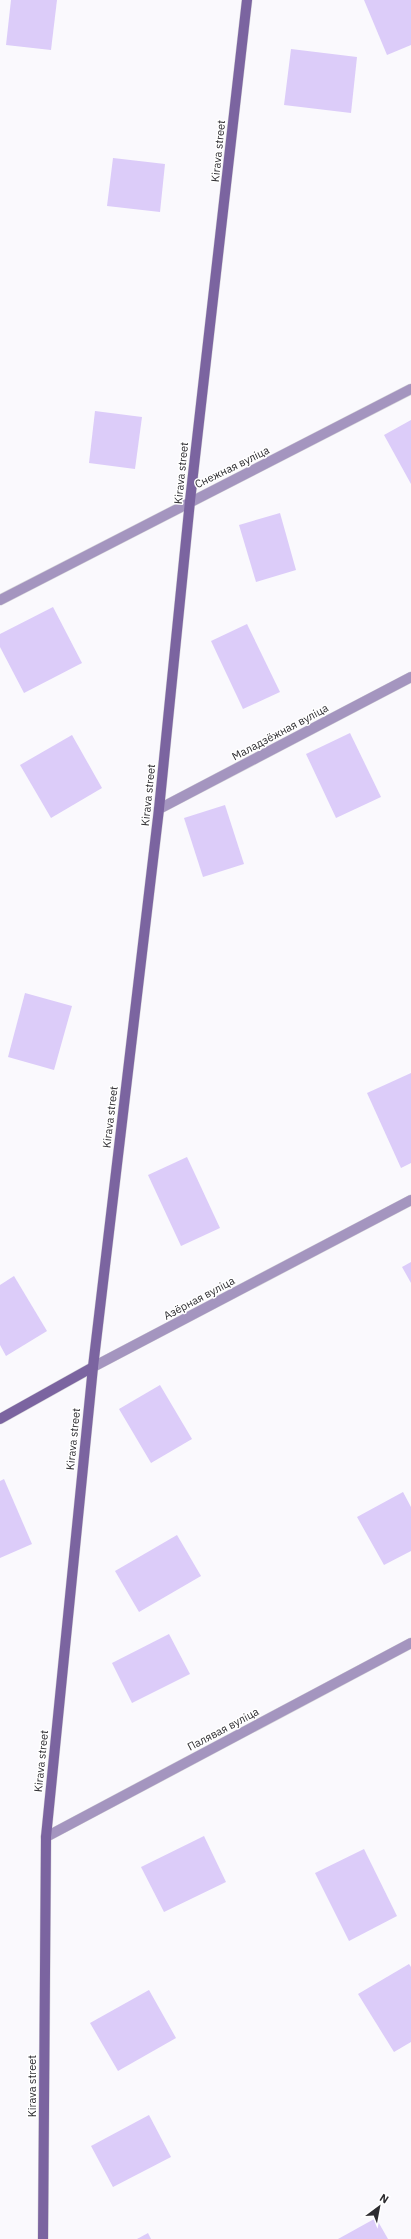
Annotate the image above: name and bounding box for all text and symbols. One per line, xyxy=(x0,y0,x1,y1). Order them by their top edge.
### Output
street label: Kirava street xyxy=(208,119,228,183)
street label: Kirava street xyxy=(171,441,191,505)
street label: Снежная вуліца xyxy=(192,443,272,491)
street label: Маладзёжная вуліца xyxy=(229,701,331,763)
street label: Kirava street xyxy=(138,763,158,827)
street label: Kirava street xyxy=(99,1085,121,1149)
street label: Азёрная вуліца xyxy=(161,1273,237,1323)
street label: Kirava street xyxy=(63,1407,83,1471)
street label: Палявая вуліца xyxy=(185,1704,261,1754)
street label: Kirava street xyxy=(31,1729,51,1793)
street label: Kirava street xyxy=(25,2055,39,2117)
north arrow xyxy=(359,2187,399,2227)
text: N xyxy=(377,2190,391,2207)

